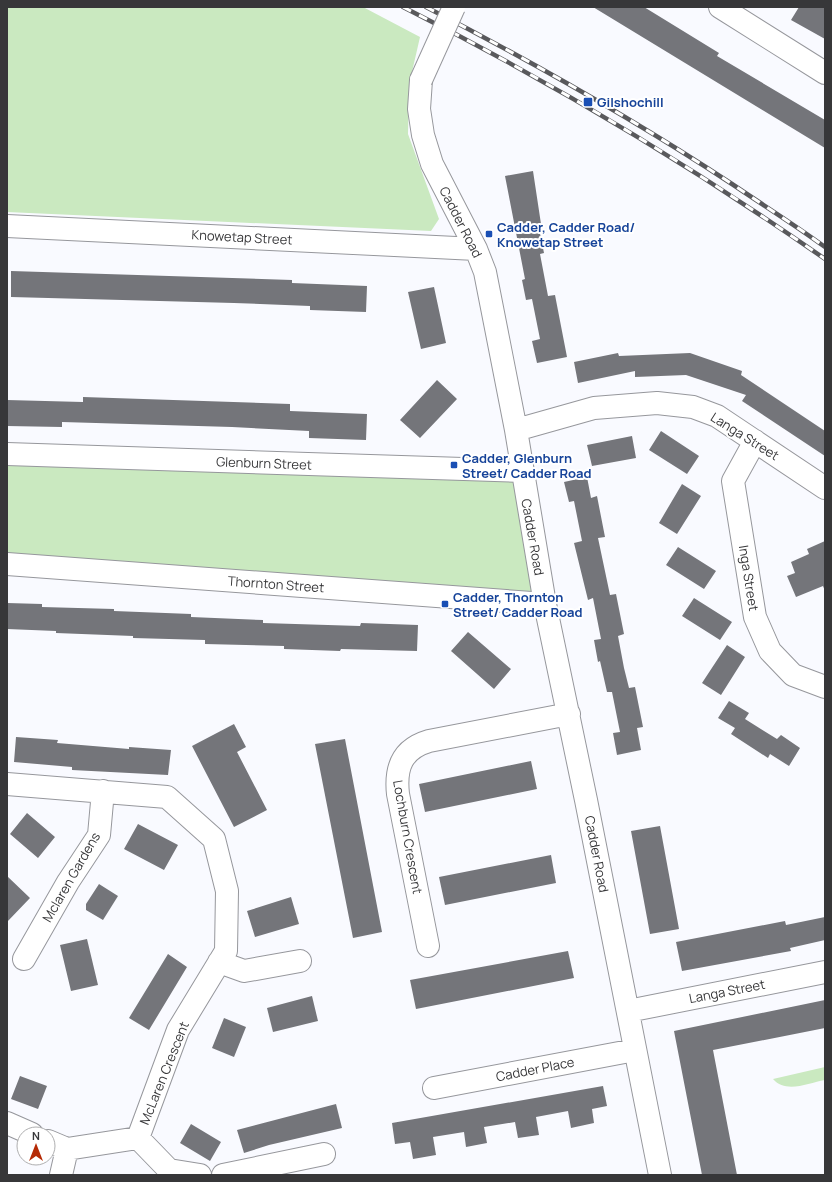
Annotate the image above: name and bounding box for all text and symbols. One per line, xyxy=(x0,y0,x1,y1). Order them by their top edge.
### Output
place label: Gilshochill xyxy=(597,93,664,111)
marker: Gilshochill xyxy=(582,96,594,108)
street label: Cadder Road xyxy=(435,183,487,261)
place label: Cadder, Cadder Road/ Knowetap Street xyxy=(497,218,635,251)
street label: Knowetap Street xyxy=(191,225,293,249)
marker: Cadder, Cadder Road/ Knowetap Street xyxy=(484,229,494,239)
street label: Langa Street xyxy=(707,408,783,464)
place label: Cadder, Glenburn Street/ Cadder Road xyxy=(462,449,592,482)
street label: Glenburn Street xyxy=(216,452,312,474)
marker: Cadder, Glenburn Street/ Cadder Road xyxy=(449,460,459,470)
street label: Cadder Road xyxy=(517,497,549,577)
street label: Inga Street xyxy=(735,544,763,612)
street label: Thornton Street xyxy=(227,572,325,596)
place label: Cadder, Thornton Street/ Cadder Road xyxy=(453,588,583,621)
marker: Cadder, Thornton Street/ Cadder Road xyxy=(440,599,450,609)
street label: Lochburn Crescent xyxy=(389,779,427,895)
street label: Cadder Road xyxy=(581,814,613,894)
street label: Mclaren Gardens xyxy=(38,829,104,925)
street label: Langa Street xyxy=(687,975,767,1007)
street label: McLaren Crescent xyxy=(135,1019,193,1127)
street label: Cadder Place xyxy=(494,1053,576,1085)
north arrow xyxy=(16,1126,56,1166)
text: N xyxy=(32,1128,40,1143)

